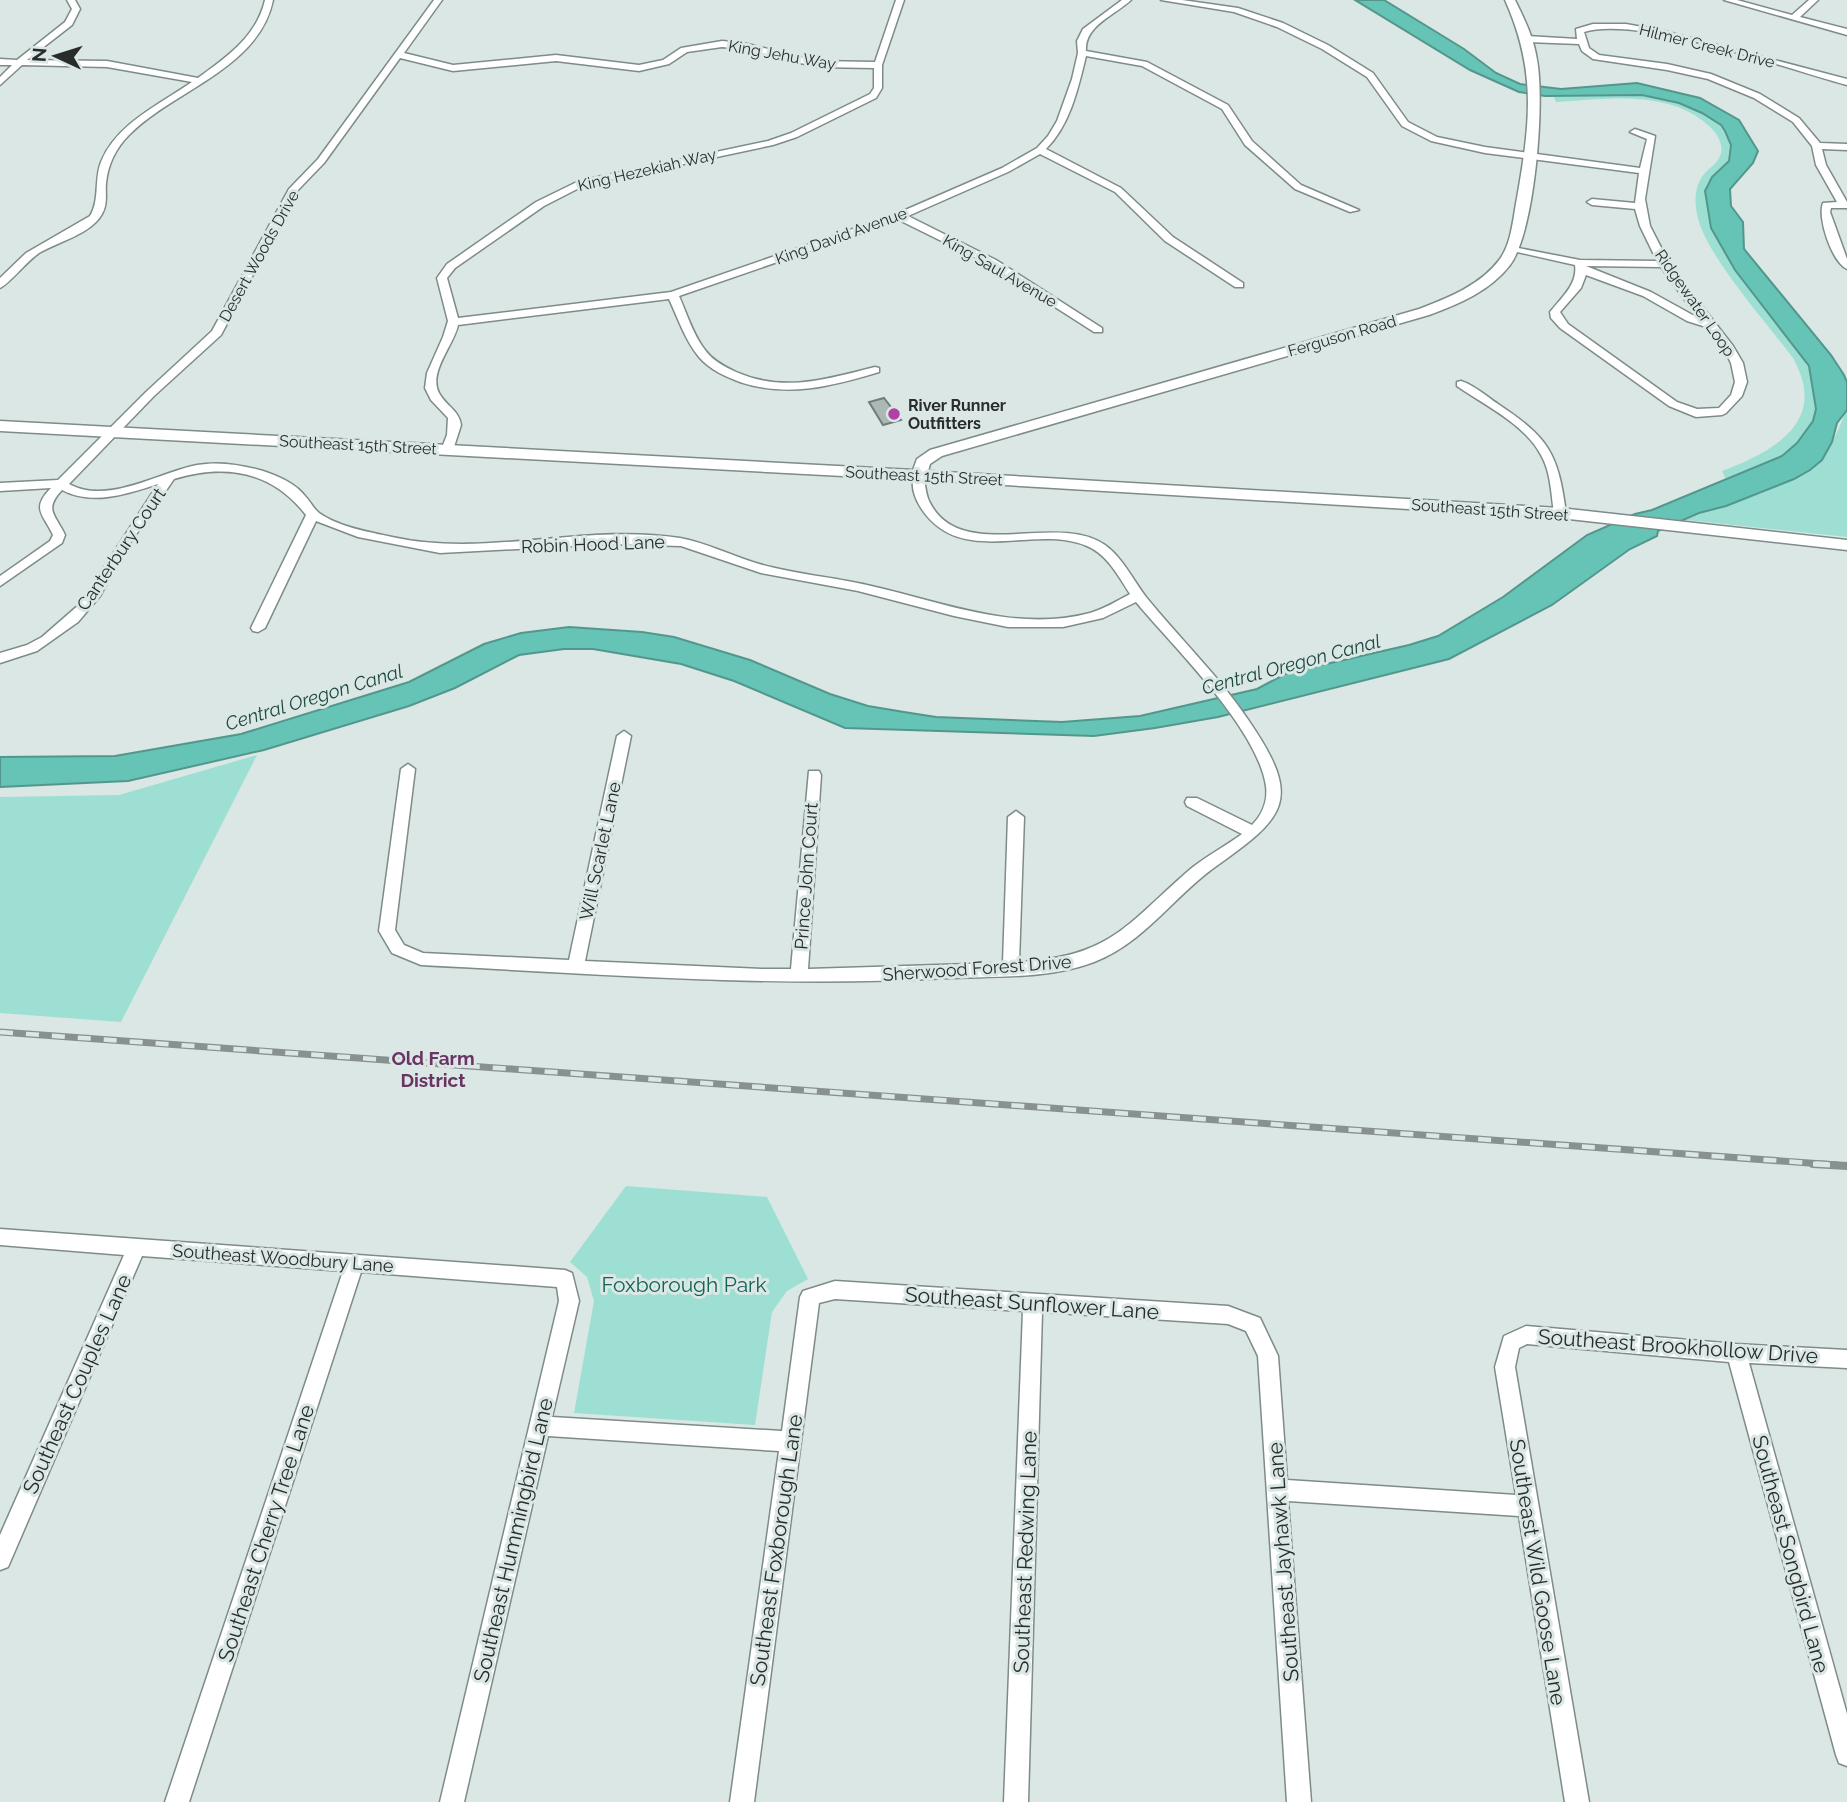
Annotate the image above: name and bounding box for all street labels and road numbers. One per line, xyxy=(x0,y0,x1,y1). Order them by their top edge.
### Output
street label: Hilmer Creek Drive xyxy=(1637,20,1777,72)
street label: King Jehu Way xyxy=(727,36,838,74)
street label: King Hezekiah Way xyxy=(576,145,718,195)
street label: Desert Woods Drive xyxy=(215,187,303,325)
street label: King David Avenue xyxy=(773,203,909,269)
street label: King Saul Avenue xyxy=(940,231,1060,311)
street label: Ridgewater Loop xyxy=(1651,246,1739,360)
street label: Ferguson Road xyxy=(1285,311,1399,361)
street label: Southeast 15th Street xyxy=(279,431,438,459)
street label: Southeast 15th Street xyxy=(845,462,1004,490)
street label: Canterbury Court xyxy=(72,484,170,614)
street label: Southeast 15th Street xyxy=(1411,495,1570,525)
street label: Robin Hood Lane xyxy=(521,531,666,557)
street label: Will Scarlet Lane xyxy=(575,779,625,922)
street label: Prince John Court xyxy=(790,802,822,950)
street label: Sherwood Forest Drive xyxy=(882,951,1073,985)
street label: Southeast Woodbury Lane xyxy=(172,1240,395,1276)
street label: Southeast Couples Lane xyxy=(17,1270,137,1498)
street label: Southeast Sunflower Lane xyxy=(904,1282,1160,1324)
street label: Southeast Brookhollow Drive xyxy=(1537,1324,1819,1368)
street label: Southeast Hummingbird Lane xyxy=(468,1395,558,1685)
street label: Southeast Cherry Tree Lane xyxy=(213,1401,319,1665)
street label: Southeast Foxborough Lane xyxy=(745,1413,807,1687)
street label: Southeast Redwing Lane xyxy=(1008,1430,1042,1674)
street label: Southeast Songbird Lane xyxy=(1747,1432,1835,1676)
street label: Southeast Wild Goose Lane xyxy=(1505,1437,1571,1707)
street label: Southeast Jayhawk Lane xyxy=(1262,1441,1304,1683)

